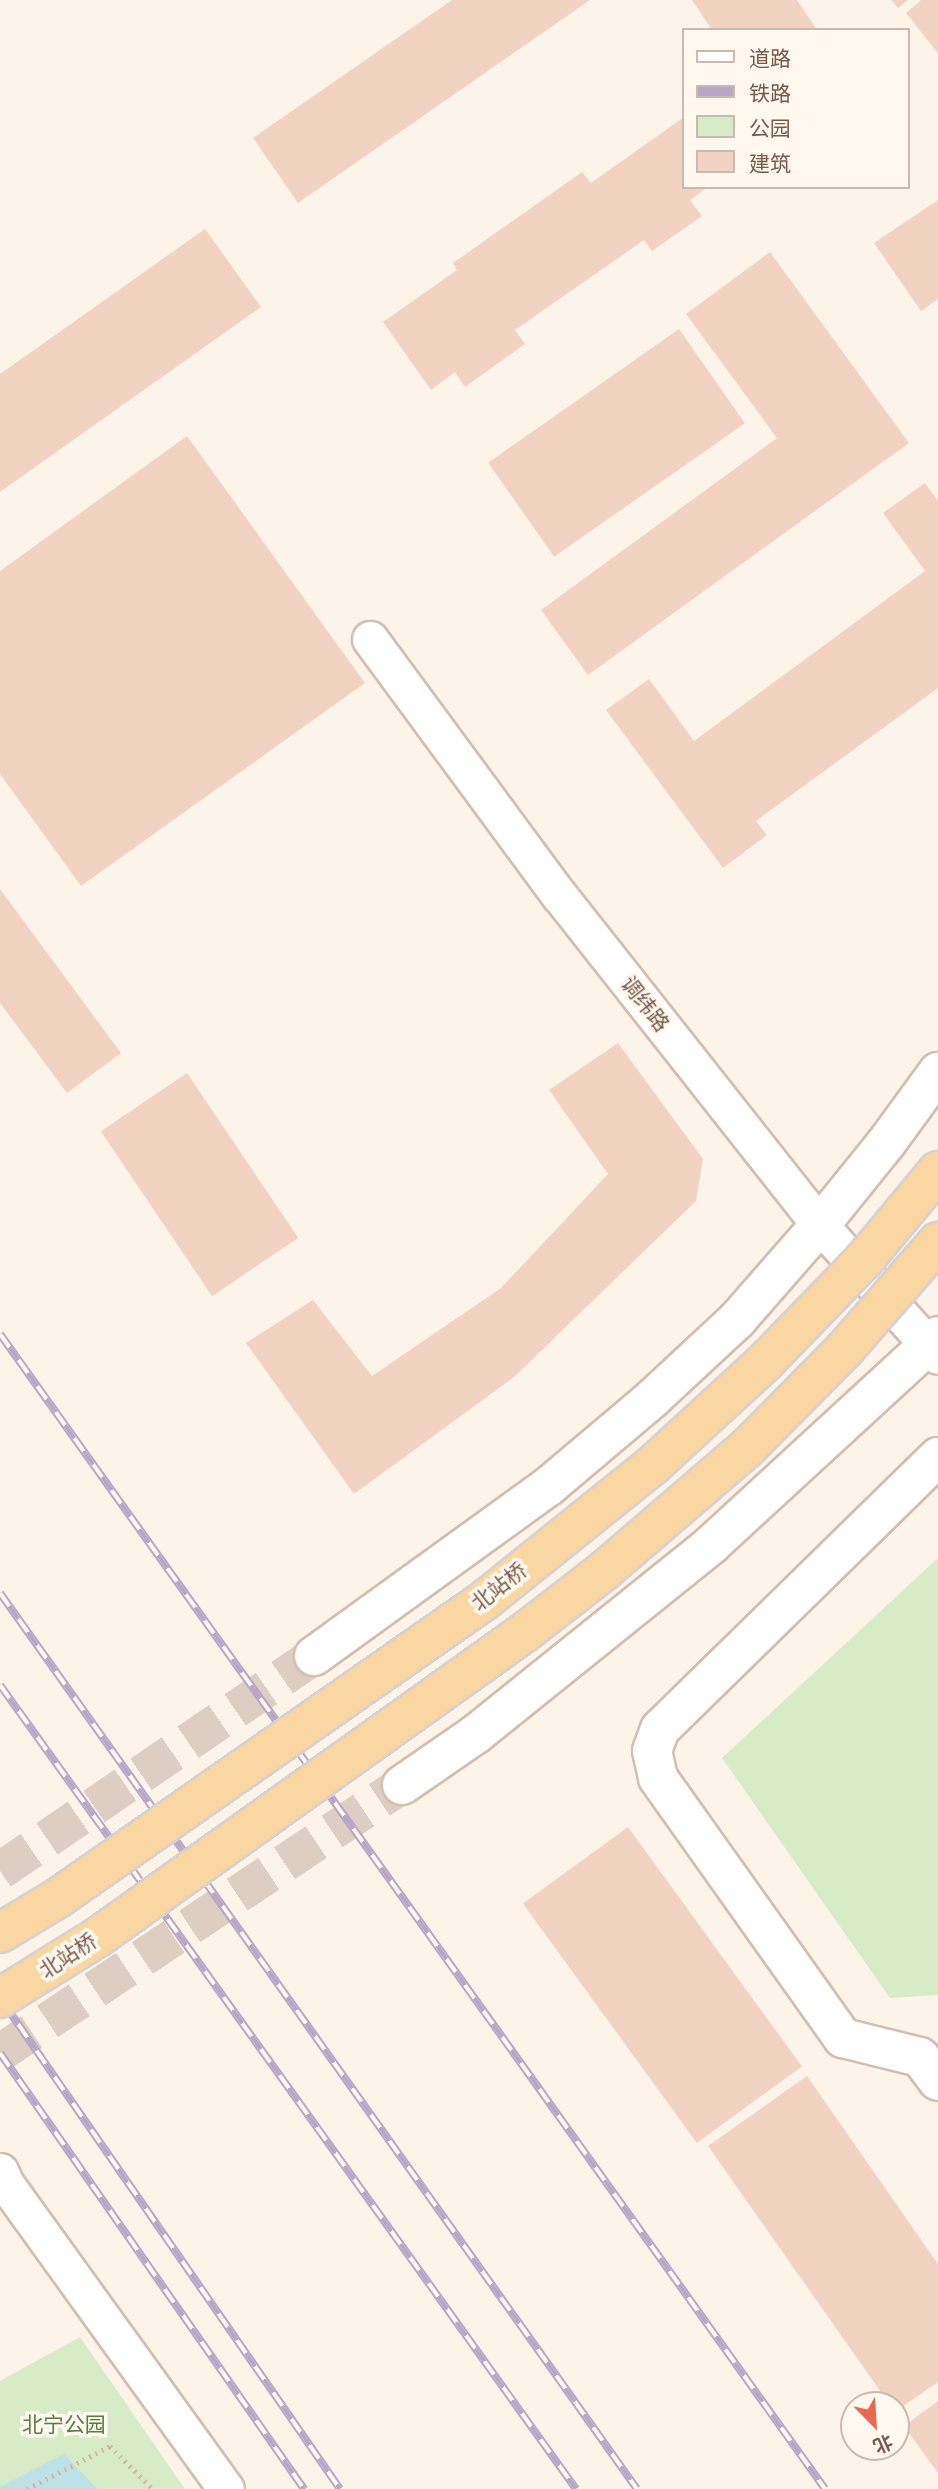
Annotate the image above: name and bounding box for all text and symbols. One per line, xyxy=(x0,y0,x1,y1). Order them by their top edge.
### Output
legend xyxy=(682,28,910,189)
text: 道路 xyxy=(749,46,791,72)
text: 铁路 xyxy=(749,81,791,107)
text: 公园 xyxy=(749,116,791,142)
text: 建筑 xyxy=(749,151,791,177)
street label: 调纬路 xyxy=(616,971,674,1037)
street label: 北站桥 xyxy=(466,1558,532,1616)
street label: 北站桥 xyxy=(35,1928,101,1984)
north arrow xyxy=(840,2391,910,2461)
park label: 北宁公园 xyxy=(22,2412,106,2438)
text: 北 xyxy=(869,2429,896,2458)

